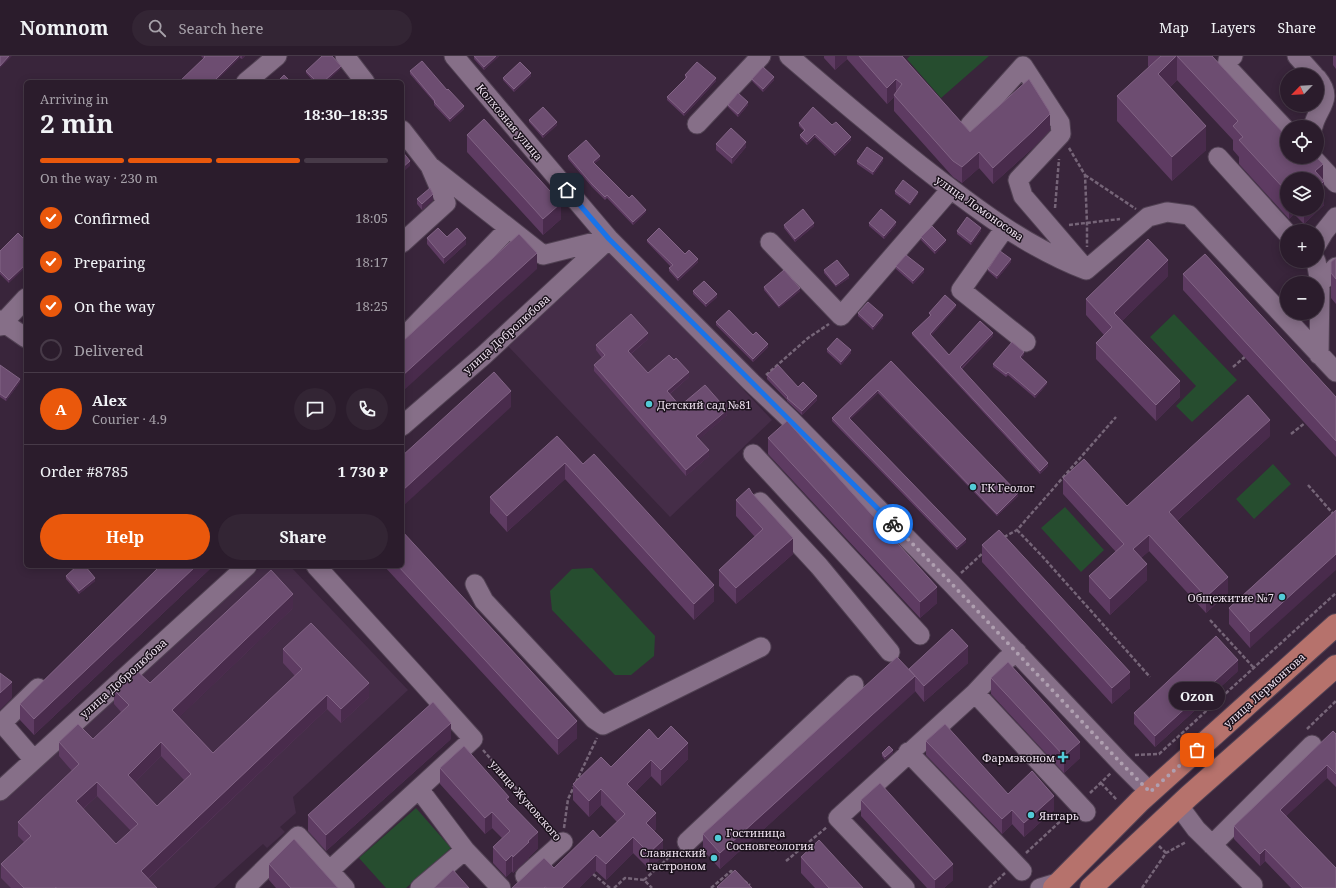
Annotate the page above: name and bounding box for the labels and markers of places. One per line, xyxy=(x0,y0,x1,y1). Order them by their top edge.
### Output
pin xyxy=(550,173,584,207)
place label: Детский сад №81 xyxy=(657,397,751,412)
marker: Детский сад №81 xyxy=(644,399,654,409)
place label: ГК Геолог xyxy=(981,480,1035,495)
marker: ГК Геолог xyxy=(968,482,978,492)
place label: Общежитие №7 xyxy=(1188,590,1274,605)
marker: Общежитие №7 xyxy=(1277,592,1287,602)
callout: Ozon xyxy=(1169,682,1225,710)
pin xyxy=(1180,733,1214,767)
place label: Фармэконом xyxy=(982,750,1055,765)
marker: Фармэконом xyxy=(1058,752,1068,762)
place label: Янтарь xyxy=(1038,808,1079,823)
marker: Янтарь xyxy=(1026,810,1036,820)
place label: Гостиница Сосновгеология xyxy=(726,825,814,853)
marker: Гостиница Сосновгеология xyxy=(713,833,723,843)
place label: Славянский гастроном xyxy=(640,845,706,873)
marker: Славянский гастроном xyxy=(709,853,719,863)

